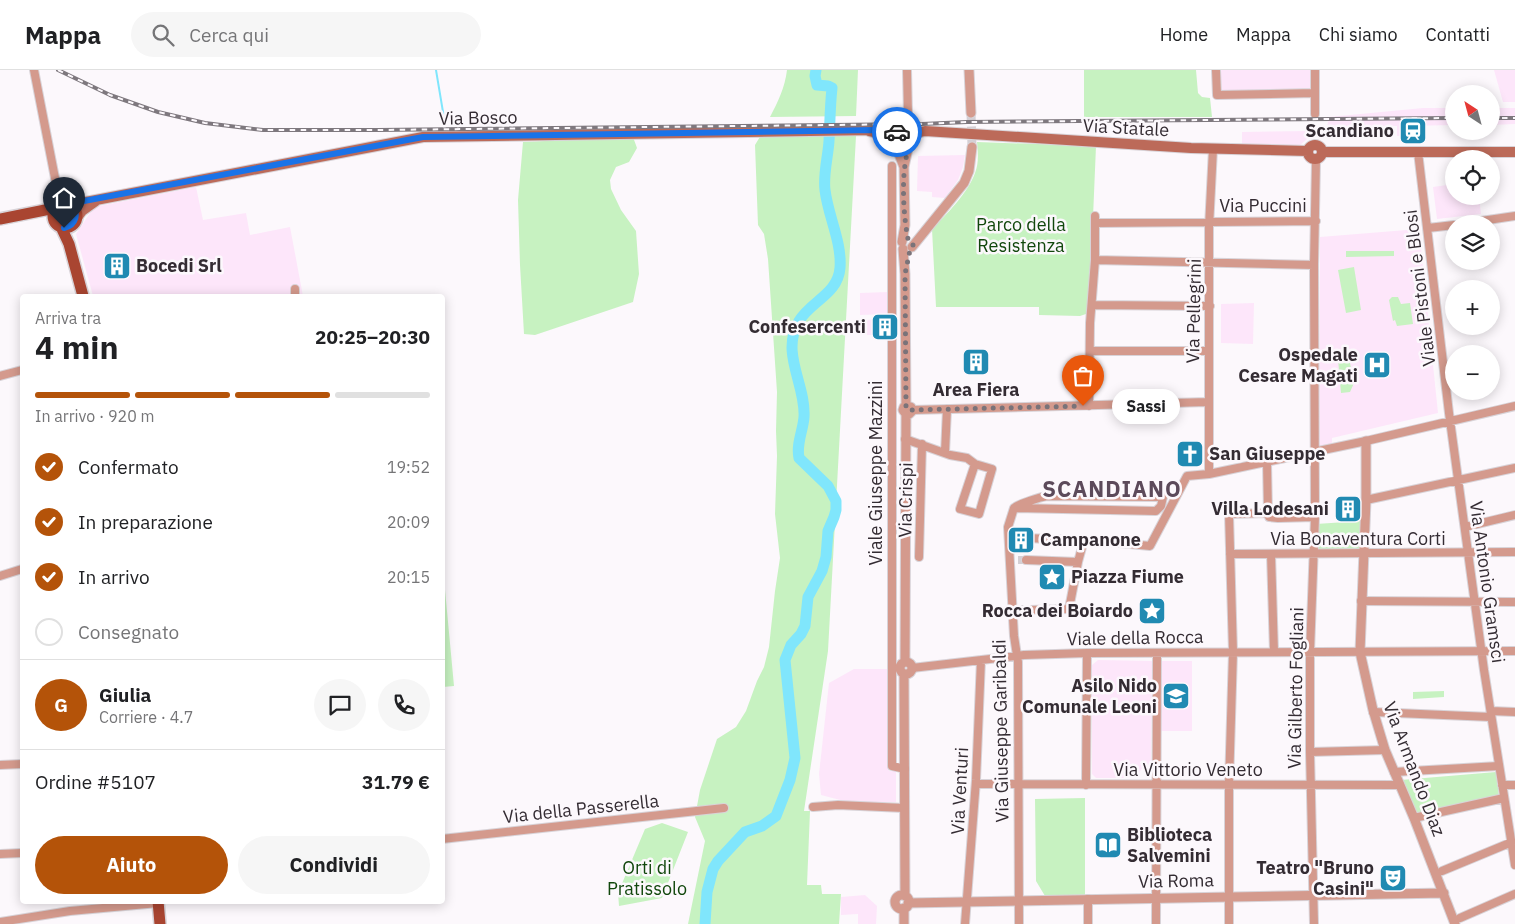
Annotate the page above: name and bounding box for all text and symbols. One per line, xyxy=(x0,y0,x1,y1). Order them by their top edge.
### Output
search box xyxy=(131,12,481,57)
text: Mappa xyxy=(25,19,101,51)
icon: search xyxy=(149,21,177,49)
text: Cerca qui xyxy=(189,23,269,47)
text: Home xyxy=(1160,23,1208,46)
text: Mappa xyxy=(1236,23,1291,46)
text: Chi siamo xyxy=(1319,23,1398,46)
text: Contatti xyxy=(1426,23,1490,46)
north arrow xyxy=(1445,85,1500,140)
map controls xyxy=(1445,85,1500,400)
street label: Via Bosco xyxy=(438,105,518,130)
courier xyxy=(872,107,922,157)
street label: Via Statale xyxy=(1082,114,1170,141)
station icon: Scandiano xyxy=(1398,116,1428,146)
icon: car xyxy=(883,118,911,146)
place label: Scandiano xyxy=(1305,119,1394,142)
button: locate xyxy=(1445,150,1500,205)
pin xyxy=(43,177,85,228)
icon: home xyxy=(50,184,78,212)
street label: Via Puccini xyxy=(1219,194,1307,217)
street label: Viale Pistoni e Blosi xyxy=(1398,208,1441,368)
park label: Parco della Resistenza xyxy=(976,213,1066,257)
button: layers xyxy=(1445,215,1500,270)
building icon: Bocedi Srl xyxy=(102,251,132,281)
place label: Bocedi Srl xyxy=(136,254,222,277)
street label: Via Pellegrini xyxy=(1181,258,1206,364)
button: + xyxy=(1445,280,1500,335)
text: Arriva tra xyxy=(35,308,101,328)
building icon: Confesercenti xyxy=(870,312,900,342)
place label: Confesercenti xyxy=(748,315,866,338)
text: 20:25–20:30 xyxy=(315,325,430,349)
text: 4 min xyxy=(35,326,119,368)
place label: Ospedale Cesare Magati xyxy=(1238,343,1358,387)
button: − xyxy=(1445,345,1500,400)
building icon: Area Fiera xyxy=(961,347,991,377)
hospital icon: Ospedale Cesare Magati xyxy=(1362,350,1392,380)
pin xyxy=(1062,355,1104,406)
icon: bag xyxy=(1069,362,1097,390)
place label: Area Fiera xyxy=(932,378,1020,401)
street label: Viale Giuseppe Mazzini xyxy=(864,380,887,566)
callout: Sassi xyxy=(1113,388,1180,424)
text: Sassi xyxy=(1126,396,1166,416)
text: In arrivo · 920 m xyxy=(35,406,155,426)
church icon: San Giuseppe xyxy=(1175,439,1205,469)
place label: San Giuseppe xyxy=(1209,442,1325,465)
icon: check xyxy=(35,453,63,481)
text: Confermato xyxy=(78,455,179,479)
text: 19:52 xyxy=(387,457,430,477)
street label: Via Crispi xyxy=(893,462,918,538)
district label: SCANDIANO xyxy=(1042,474,1182,503)
building icon: Villa Lodesani xyxy=(1333,494,1363,524)
place label: Villa Lodesani xyxy=(1211,497,1329,520)
street label: Via Antonio Gramsci xyxy=(1465,500,1510,664)
icon: check xyxy=(35,508,63,536)
text: In preparazione xyxy=(78,510,213,534)
text: 20:09 xyxy=(387,512,430,532)
building icon: Campanone xyxy=(1006,525,1036,555)
street label: Via Bonaventura Corti xyxy=(1270,527,1446,550)
place label: Campanone xyxy=(1040,528,1141,551)
place icon: Piazza Fiume xyxy=(1037,562,1067,592)
icon: check xyxy=(35,563,63,591)
text: In arrivo xyxy=(78,565,150,589)
place label: Piazza Fiume xyxy=(1071,565,1184,588)
text: 20:15 xyxy=(387,567,430,587)
place icon: Rocca dei Boiardo xyxy=(1137,596,1167,626)
place label: Rocca dei Boiardo xyxy=(982,599,1133,622)
street label: Via Gilberto Fogliani xyxy=(1283,607,1308,769)
text: Consegnato xyxy=(78,620,179,644)
street label: Viale della Rocca xyxy=(1066,625,1204,650)
street label: Via Giuseppe Garibaldi xyxy=(987,639,1014,823)
place label: Asilo Nido Comunale Leoni xyxy=(1022,674,1157,718)
button: chat xyxy=(314,679,366,731)
button: phone xyxy=(378,679,430,731)
school or university icon: Asilo Nido Comunale Leoni xyxy=(1161,681,1191,711)
text: Giulia xyxy=(99,683,151,707)
text: G xyxy=(54,693,68,717)
street label: Via Armando Diaz xyxy=(1378,698,1451,839)
text: Corriere · 4.7 xyxy=(99,707,193,727)
street label: Via Venturi xyxy=(946,747,973,835)
street label: Via Vittorio Veneto xyxy=(1113,758,1263,781)
text: Ordine #5107 xyxy=(35,770,156,794)
text: 31.79 € xyxy=(362,770,430,794)
street label: Via della Passerella xyxy=(502,789,660,828)
place label: Biblioteca Salvemini xyxy=(1127,823,1212,867)
library icon: Biblioteca Salvemini xyxy=(1093,830,1123,860)
button: Aiuto xyxy=(35,836,228,894)
button: Condividi xyxy=(238,836,430,894)
park label: Orti di Pratissolo xyxy=(607,856,687,900)
place label: Teatro "Bruno Casini" xyxy=(1256,856,1374,900)
theatre icon: Teatro "Bruno Casini" xyxy=(1378,863,1408,893)
street label: Via Roma xyxy=(1138,868,1215,893)

